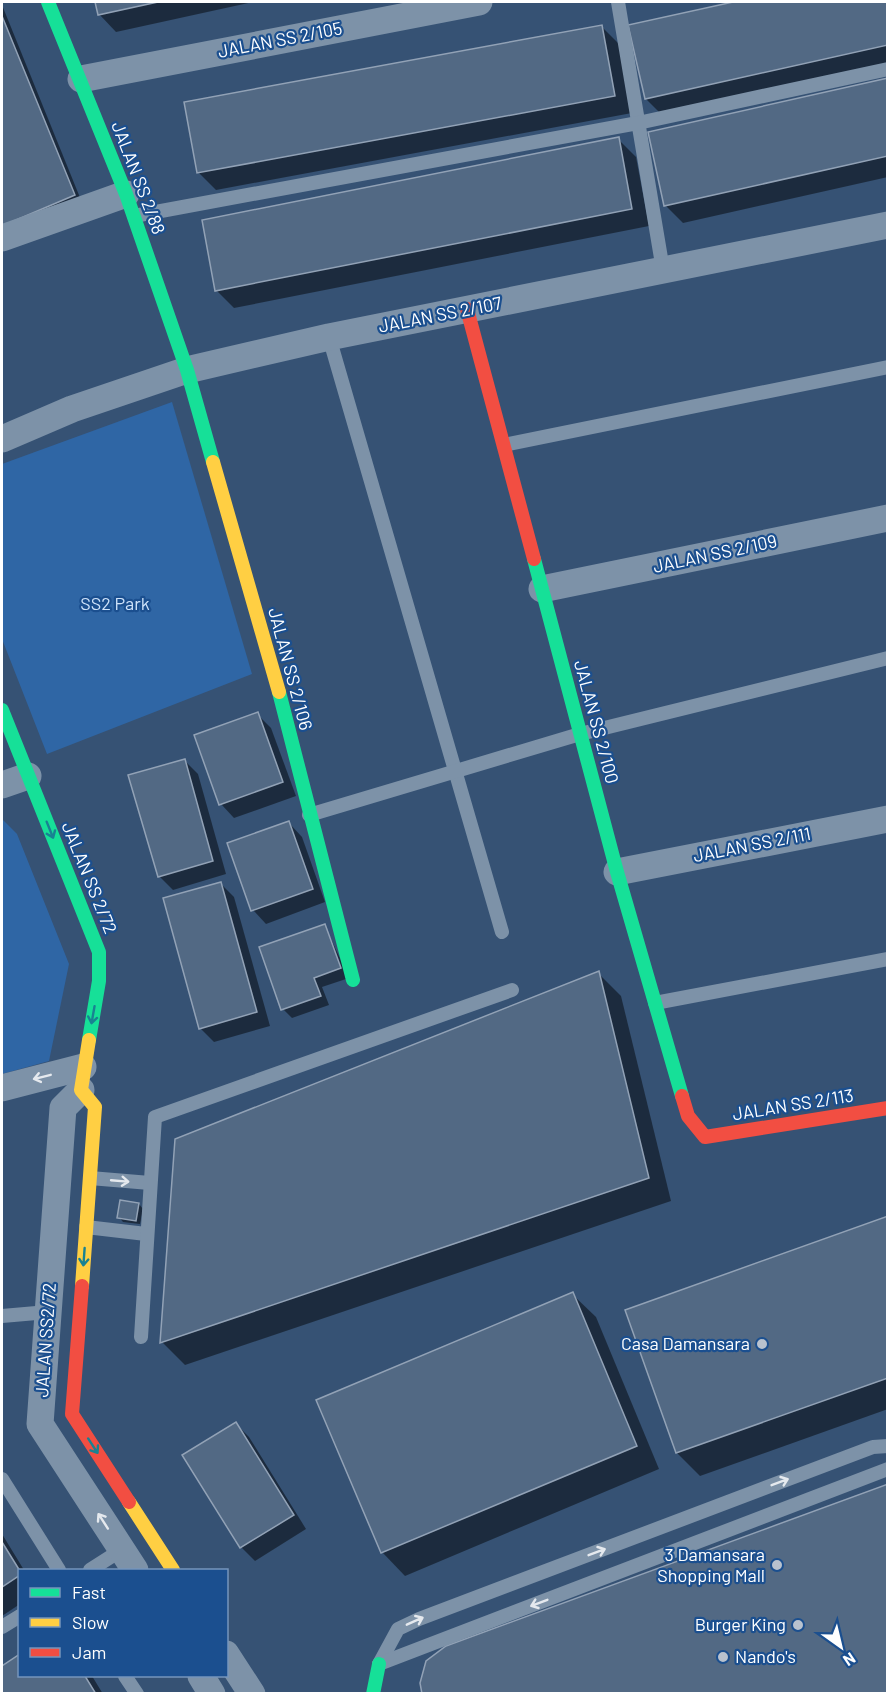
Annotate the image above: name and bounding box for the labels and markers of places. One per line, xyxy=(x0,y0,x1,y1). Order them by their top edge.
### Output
place label: Casa Damansara xyxy=(621,1332,750,1354)
marker: Casa Damansara xyxy=(755,1337,769,1351)
place label: 3 Damansara Shopping Mall xyxy=(657,1543,765,1586)
marker: 3 Damansara Shopping Mall xyxy=(770,1558,784,1572)
place label: Burger King xyxy=(695,1613,786,1635)
marker: Burger King xyxy=(791,1618,805,1632)
place label: Nando's xyxy=(735,1645,796,1667)
marker: Nando's xyxy=(716,1650,730,1664)

